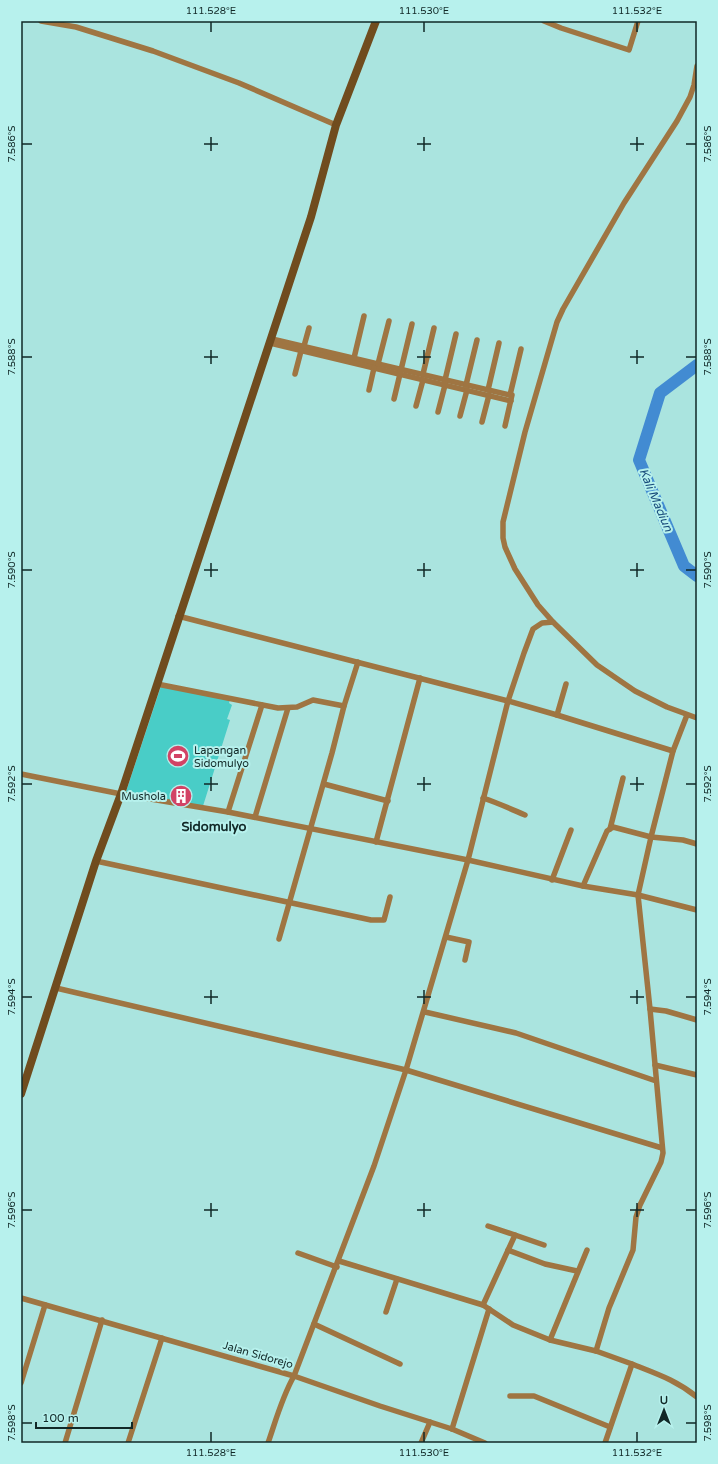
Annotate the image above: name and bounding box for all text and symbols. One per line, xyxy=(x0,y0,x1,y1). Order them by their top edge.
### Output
text: 111.528°E xyxy=(186,5,236,17)
text: 111.530°E xyxy=(399,5,449,17)
text: 111.532°E xyxy=(612,5,662,17)
text: 7.586°S xyxy=(6,125,18,163)
text: 7.586°S xyxy=(702,125,714,163)
text: 7.588°S xyxy=(6,338,18,376)
text: 7.588°S xyxy=(702,338,714,376)
water label: Kali Madiun xyxy=(636,466,676,534)
text: 7.590°S xyxy=(6,551,18,589)
text: 7.590°S xyxy=(702,551,714,589)
sports icon: Lapangan Sidomulyo xyxy=(165,743,191,769)
place label: Lapangan Sidomulyo xyxy=(194,744,249,770)
text: 7.592°S xyxy=(6,765,18,803)
text: 7.592°S xyxy=(702,765,714,803)
building icon: Mushola xyxy=(168,783,194,809)
place label: Mushola xyxy=(121,790,166,803)
district label: Sidomulyo xyxy=(181,819,247,835)
text: 7.594°S xyxy=(6,978,18,1016)
text: 7.594°S xyxy=(702,978,714,1016)
text: 7.596°S xyxy=(6,1191,18,1229)
text: 7.596°S xyxy=(702,1191,714,1229)
street label: Jalan Sidorejo xyxy=(221,1339,295,1371)
north arrow xyxy=(644,1390,684,1430)
text: U xyxy=(660,1394,668,1407)
text: 7.598°S xyxy=(6,1404,18,1442)
scale bar xyxy=(36,1404,132,1430)
text: 7.598°S xyxy=(702,1404,714,1442)
text: 100 m xyxy=(42,1411,79,1425)
text: 111.528°E xyxy=(186,1447,236,1459)
text: 111.530°E xyxy=(399,1447,449,1459)
text: 111.532°E xyxy=(612,1447,662,1459)

